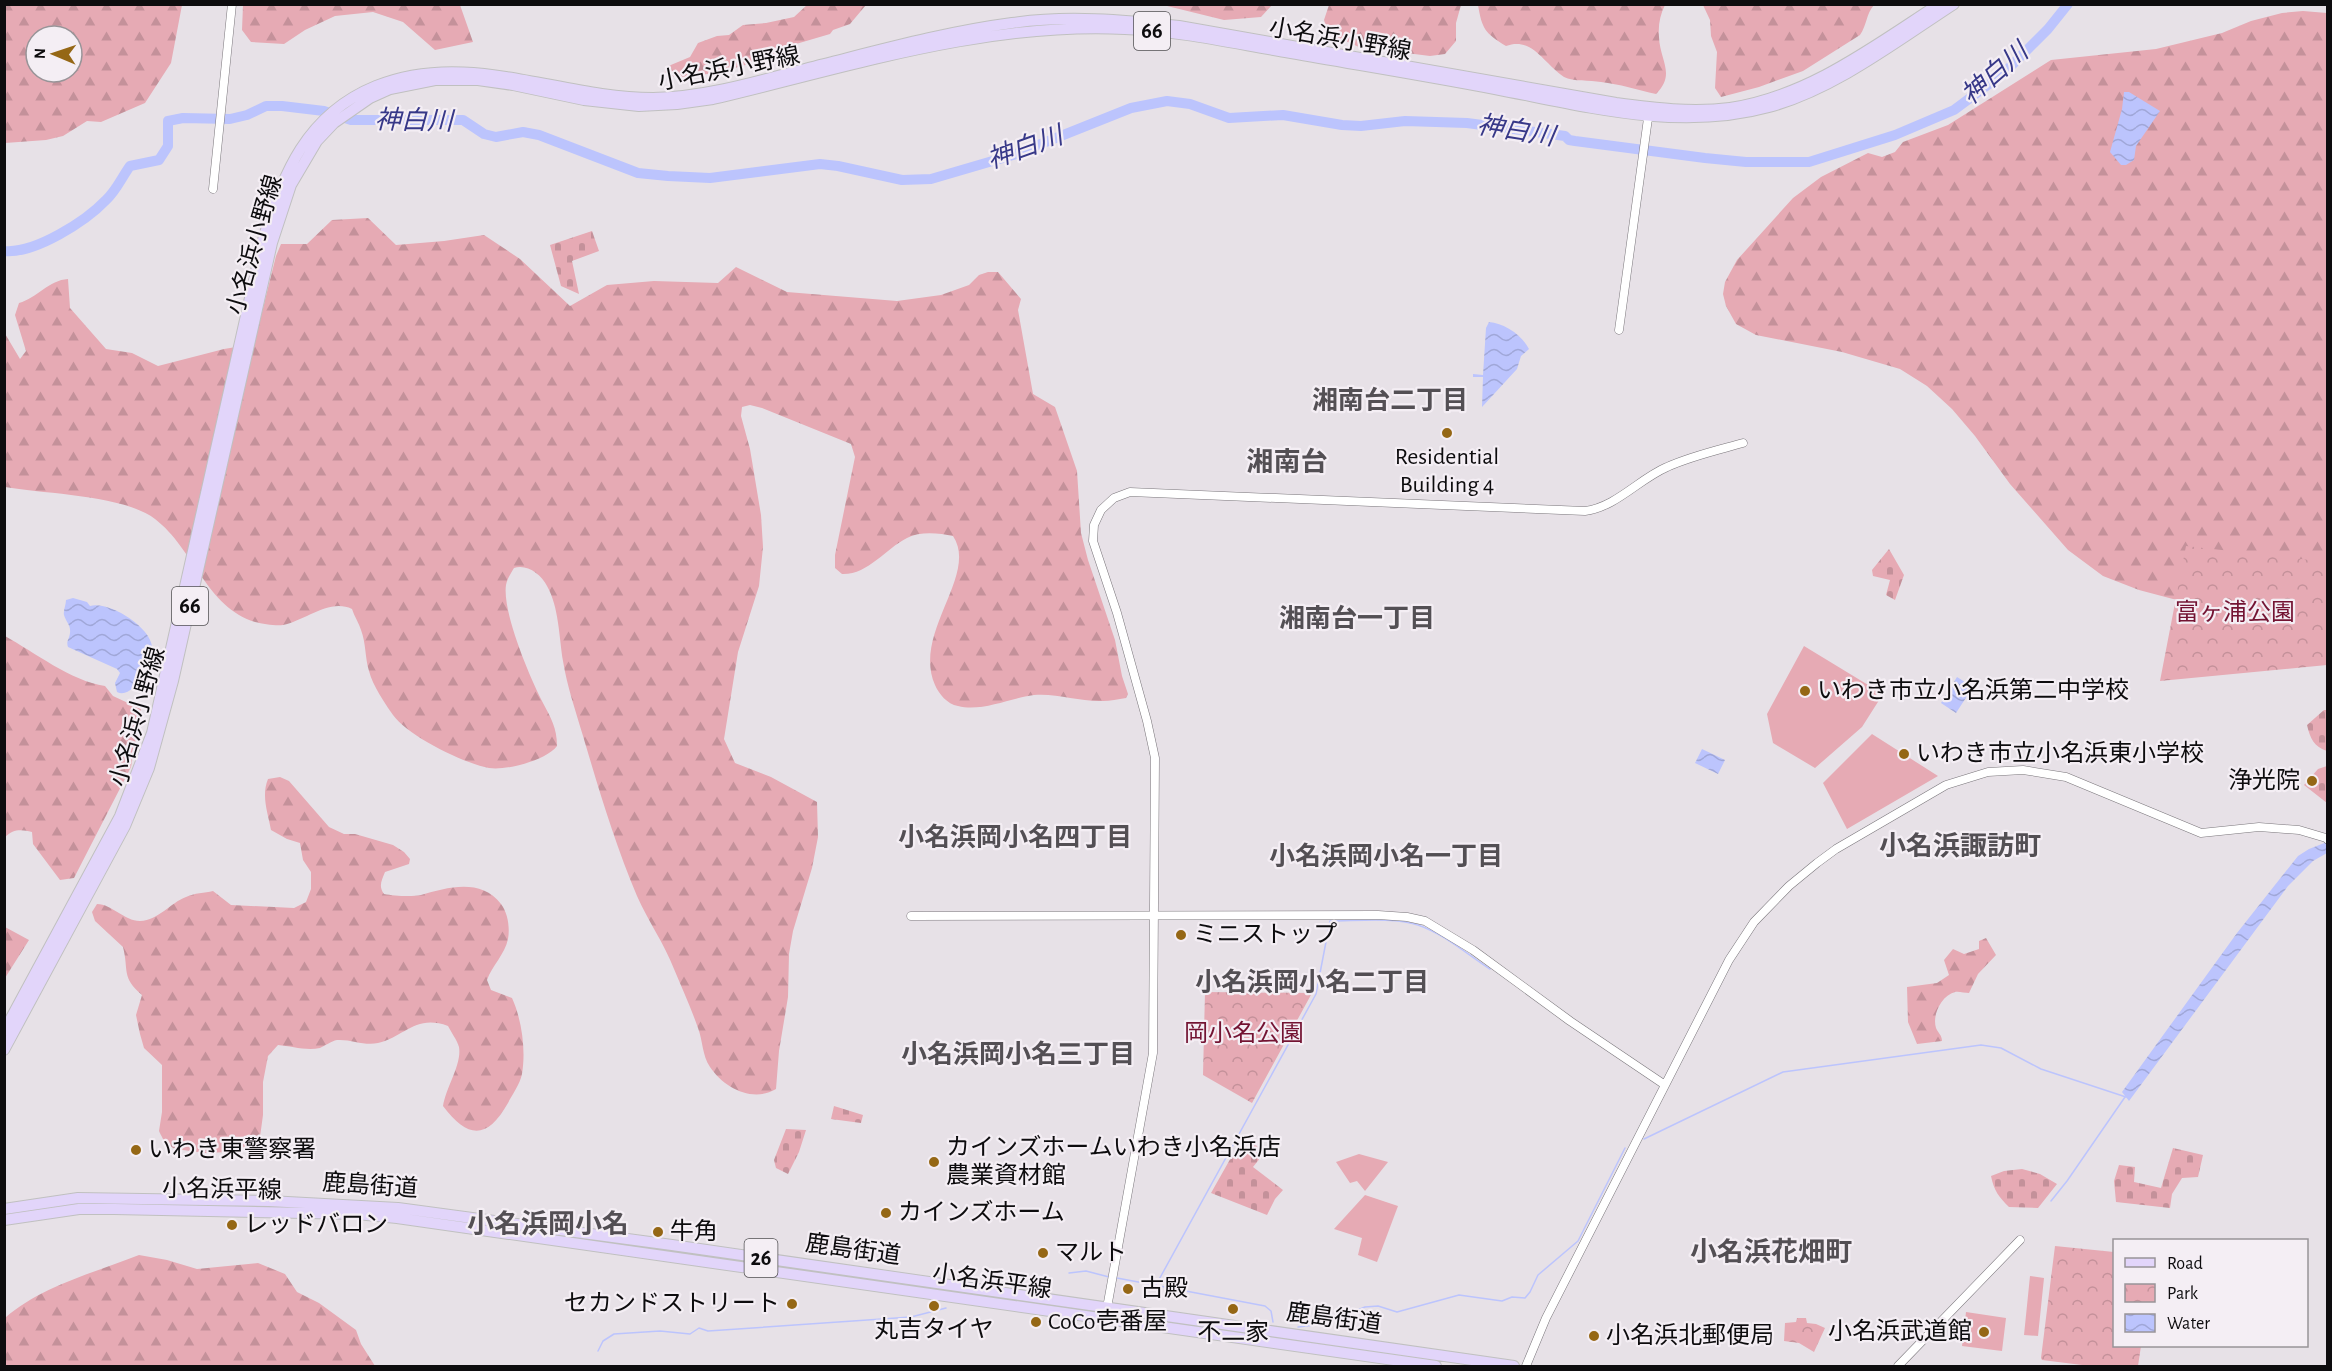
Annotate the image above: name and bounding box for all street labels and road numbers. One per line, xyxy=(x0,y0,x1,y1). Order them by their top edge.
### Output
road number: 66 xyxy=(1134,12,1170,50)
street label: 小名浜小野線 xyxy=(1267,14,1413,64)
street label: 小名浜小野線 xyxy=(656,42,802,95)
street label: 小名浜小野線 xyxy=(222,172,286,318)
road number: 66 xyxy=(172,587,208,625)
street label: 小名浜小野線 xyxy=(105,644,169,790)
street label: 鹿島街道 xyxy=(321,1169,419,1201)
street label: 小名浜平線 xyxy=(162,1175,282,1203)
street label: 鹿島街道 xyxy=(804,1229,902,1269)
road number: 26 xyxy=(744,1239,777,1277)
street label: 小名浜平線 xyxy=(931,1260,1053,1302)
street label: 鹿島街道 xyxy=(1285,1298,1383,1338)

